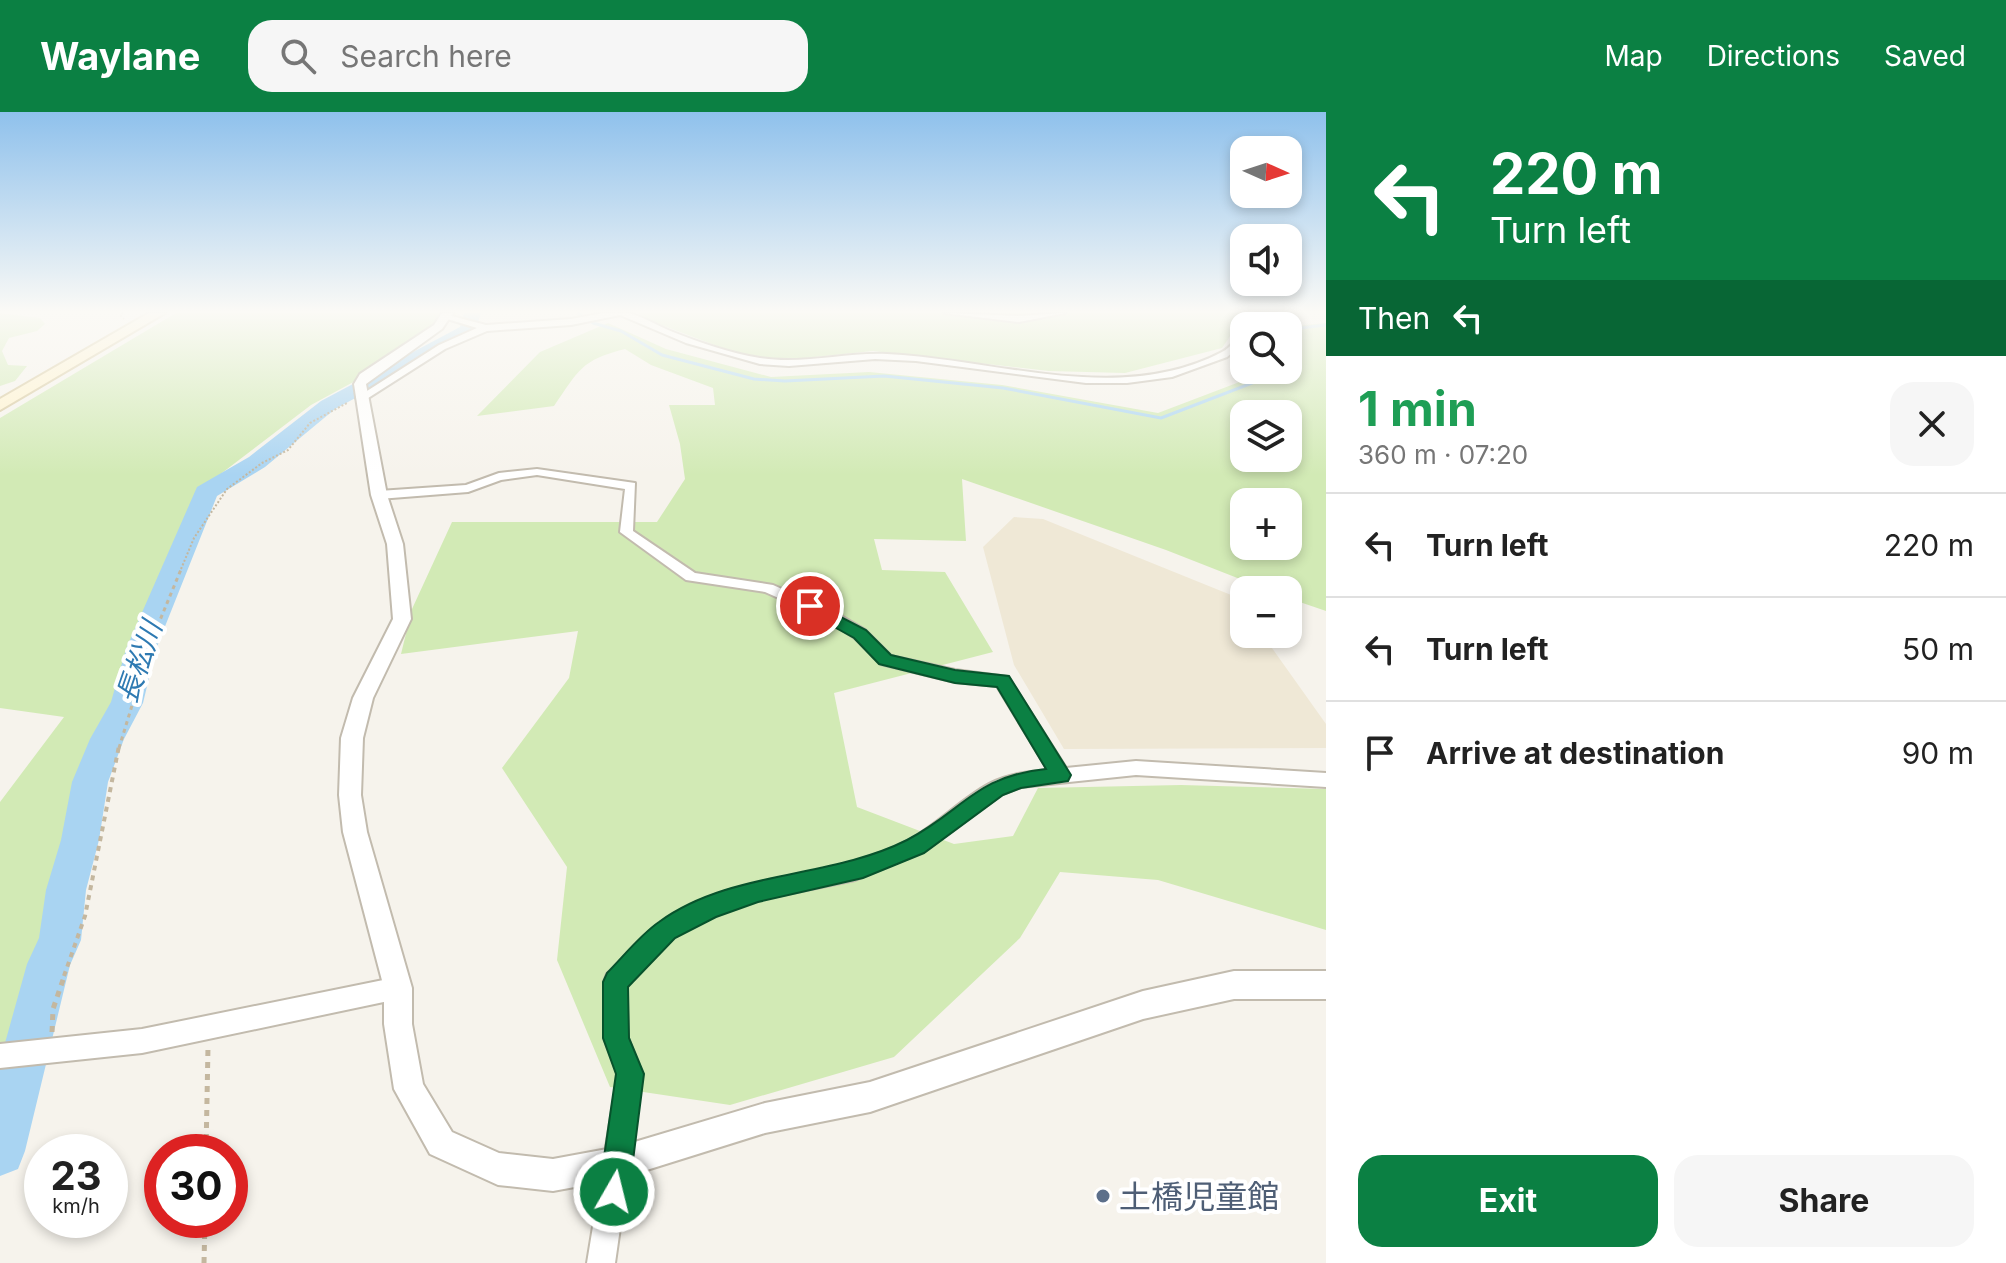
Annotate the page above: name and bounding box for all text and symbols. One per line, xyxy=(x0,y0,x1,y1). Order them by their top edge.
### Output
search box xyxy=(248,20,808,92)
text: Waylane xyxy=(40,33,200,79)
icon: search xyxy=(276,34,320,78)
text: Search here xyxy=(340,38,512,74)
text: Map xyxy=(1604,39,1663,73)
text: Directions xyxy=(1707,39,1840,73)
text: Saved xyxy=(1884,39,1966,73)
north arrow xyxy=(1230,136,1302,208)
map controls xyxy=(1230,136,1302,648)
text: 220 m xyxy=(1490,140,1663,208)
icon: left xyxy=(1358,144,1462,248)
text: Turn left xyxy=(1490,208,1631,252)
button: sound xyxy=(1230,224,1302,296)
icon: left xyxy=(1446,296,1490,340)
text: Then xyxy=(1358,300,1430,336)
button: search xyxy=(1230,312,1302,384)
text: 1 min xyxy=(1358,379,1477,438)
button: close xyxy=(1890,382,1974,466)
button: layers xyxy=(1230,400,1302,472)
text: 360 m · 07:20 xyxy=(1358,439,1528,470)
button: + xyxy=(1230,488,1302,560)
icon: left xyxy=(1358,523,1402,567)
text: Turn left xyxy=(1426,527,1548,563)
text: 220 m xyxy=(1884,527,1974,563)
pin xyxy=(776,572,844,640)
button: − xyxy=(1230,576,1302,648)
icon: arrive xyxy=(788,584,832,628)
water label: 長松川 xyxy=(109,614,170,707)
icon: left xyxy=(1358,627,1402,671)
text: Turn left xyxy=(1426,631,1548,667)
text: 50 m xyxy=(1902,631,1974,667)
icon: arrive xyxy=(1358,731,1402,775)
text: Arrive at destination xyxy=(1426,735,1724,771)
text: 90 m xyxy=(1902,735,1974,771)
speed limit sign: 30 xyxy=(144,1134,248,1238)
position arrow xyxy=(572,1150,656,1234)
text: 23 xyxy=(50,1151,102,1200)
button: Exit xyxy=(1358,1155,1658,1247)
button: Share xyxy=(1674,1155,1974,1247)
place label: 土橋児童館 xyxy=(1119,1177,1279,1216)
marker: 土橋児童館 xyxy=(1094,1187,1112,1205)
text: km/h xyxy=(52,1194,100,1218)

